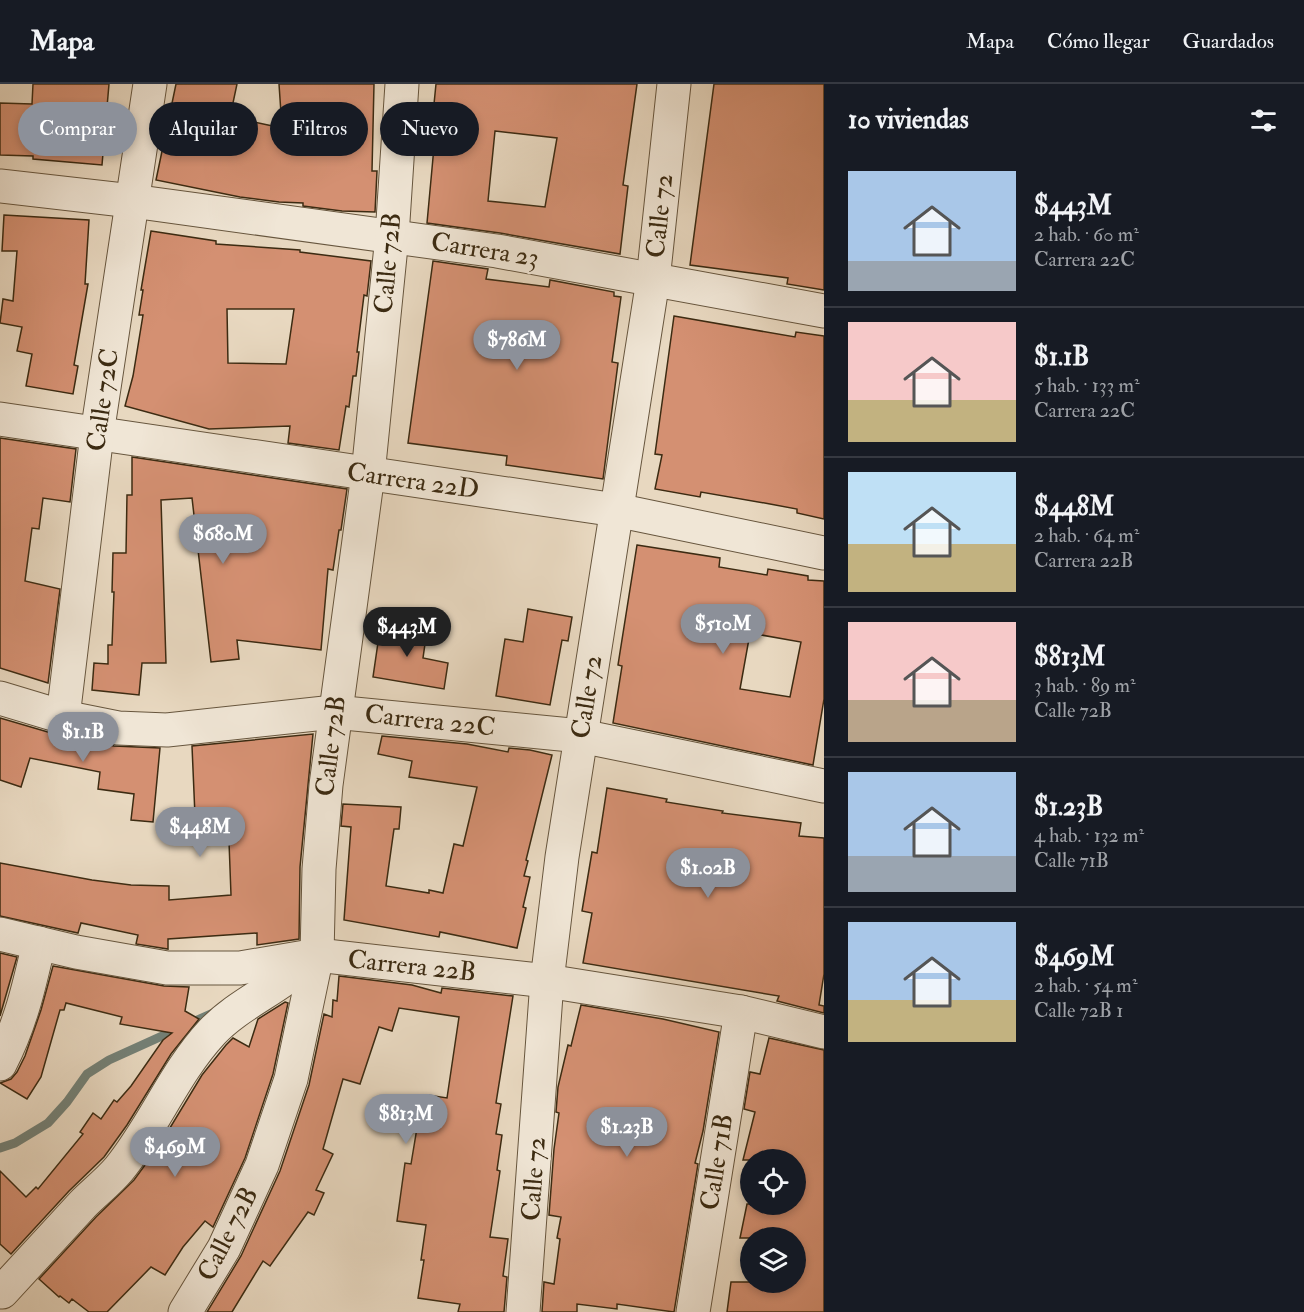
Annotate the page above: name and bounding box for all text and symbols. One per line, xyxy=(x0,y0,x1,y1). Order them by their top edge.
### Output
text: Mapa xyxy=(30,24,94,59)
text: Mapa xyxy=(966,28,1014,55)
text: Cómo llegar xyxy=(1047,28,1150,55)
text: Guardados xyxy=(1183,28,1274,55)
chip: Comprar xyxy=(18,102,137,156)
chip: Alquilar xyxy=(149,102,258,156)
chip: Filtros xyxy=(270,102,368,156)
chip: Nuevo xyxy=(380,102,479,156)
text: 10 viviendas xyxy=(848,104,969,136)
icon: filters xyxy=(1247,104,1280,137)
street label: Calle 72 xyxy=(640,172,680,260)
text: $443M xyxy=(1034,190,1112,222)
icon: home xyxy=(896,195,968,267)
street label: Calle 72B xyxy=(368,211,408,315)
text: 2 hab. · 60 m² xyxy=(1034,222,1139,247)
street label: Carrera 23 xyxy=(429,226,541,274)
text: Carrera 22C xyxy=(1034,247,1135,272)
pin: $786M xyxy=(475,320,559,371)
text: $786M xyxy=(487,327,547,352)
text: $1.1B xyxy=(1034,341,1089,373)
icon: home xyxy=(896,346,968,418)
street label: Calle 72C xyxy=(80,347,126,453)
text: 5 hab. · 133 m² xyxy=(1034,373,1140,398)
text: Carrera 22C xyxy=(1034,398,1135,423)
street label: Carrera 22D xyxy=(345,456,481,506)
text: $448M xyxy=(1034,491,1114,523)
icon: home xyxy=(896,496,968,568)
pin: $680M xyxy=(181,514,265,565)
text: $680M xyxy=(193,521,253,546)
text: 2 hab. · 64 m² xyxy=(1034,523,1139,548)
text: Carrera 22B xyxy=(1034,548,1133,573)
pin: $510M xyxy=(681,604,765,655)
pin: $443M xyxy=(365,607,449,658)
text: $510M xyxy=(695,611,751,636)
text: $443M xyxy=(377,614,437,639)
text: $813M xyxy=(1034,641,1105,673)
icon: home xyxy=(896,646,968,718)
street label: Calle 72 xyxy=(565,653,609,741)
text: 3 hab. · 89 m² xyxy=(1034,673,1136,698)
street label: Calle 72B xyxy=(309,694,353,798)
street label: Carrera 22C xyxy=(363,698,497,744)
text: Calle 72B xyxy=(1034,698,1112,723)
pin: $1.1B xyxy=(41,712,125,763)
text: $1.1B xyxy=(62,719,104,744)
text: $1.23B xyxy=(1034,791,1103,823)
icon: home xyxy=(896,796,968,868)
pin: $448M xyxy=(158,807,242,858)
text: $448M xyxy=(169,814,231,839)
text: 4 hab. · 132 m² xyxy=(1034,823,1144,848)
pin: $1.02B xyxy=(659,848,757,899)
text: Calle 71B xyxy=(1034,848,1109,873)
text: $1.02B xyxy=(680,855,736,880)
text: $469M xyxy=(1034,941,1114,973)
street label: Carrera 22B xyxy=(346,943,478,989)
icon: home xyxy=(896,946,968,1018)
text: 2 hab. · 54 m² xyxy=(1034,973,1138,998)
text: Calle 72B 1 xyxy=(1034,998,1123,1023)
pin: $813M xyxy=(364,1094,448,1145)
text: $813M xyxy=(379,1101,433,1126)
pin: $1.23B xyxy=(578,1107,676,1158)
street label: Calle 71B xyxy=(694,1111,740,1213)
text: $1.23B xyxy=(600,1114,654,1139)
pin: $469M xyxy=(133,1127,217,1178)
text: $469M xyxy=(144,1134,206,1159)
street label: Calle 72 xyxy=(515,1136,553,1222)
map controls xyxy=(740,1149,806,1293)
button: locate xyxy=(740,1149,806,1215)
street label: Calle 72B xyxy=(191,1182,265,1286)
button: layers xyxy=(740,1227,806,1293)

